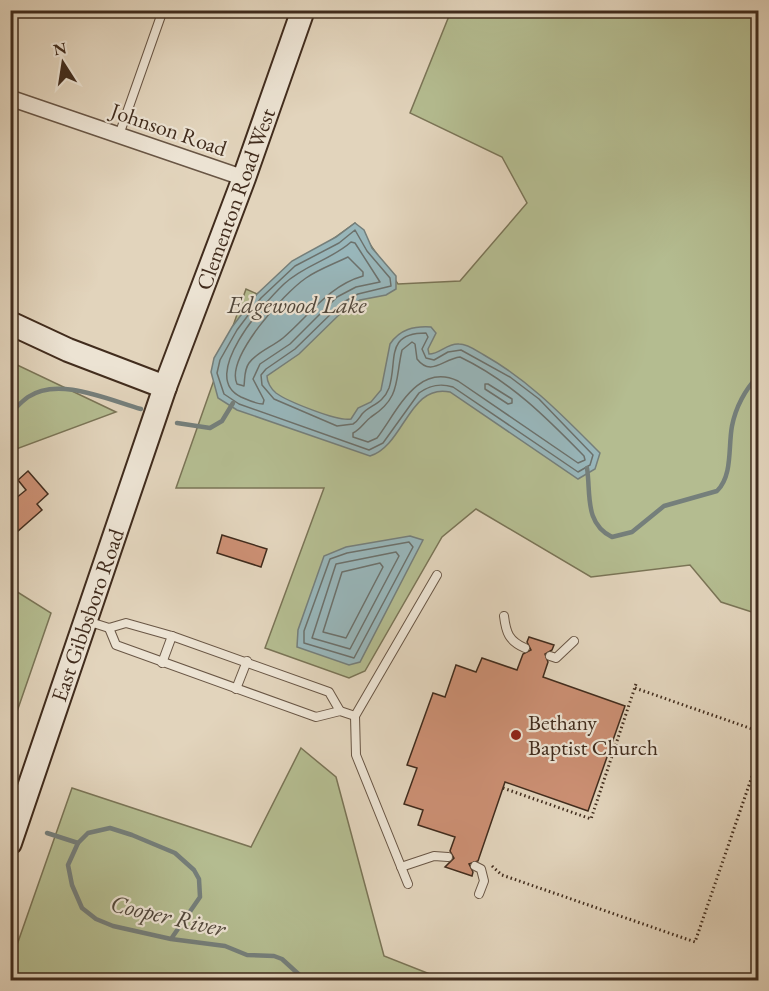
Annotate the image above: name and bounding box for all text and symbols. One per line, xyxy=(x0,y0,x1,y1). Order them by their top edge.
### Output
north arrow xyxy=(33,33,93,93)
text: N xyxy=(51,37,69,60)
street label: Johnson Road xyxy=(105,95,232,163)
street label: Clementon Road West xyxy=(189,104,282,294)
water label: Edgewood Lake xyxy=(226,289,367,320)
street label: East Gibbsboro Road xyxy=(44,524,131,706)
place label: Bethany Baptist Church xyxy=(528,708,658,762)
marker: Bethany Baptist Church xyxy=(509,728,523,742)
water label: Cooper River xyxy=(108,887,230,944)

